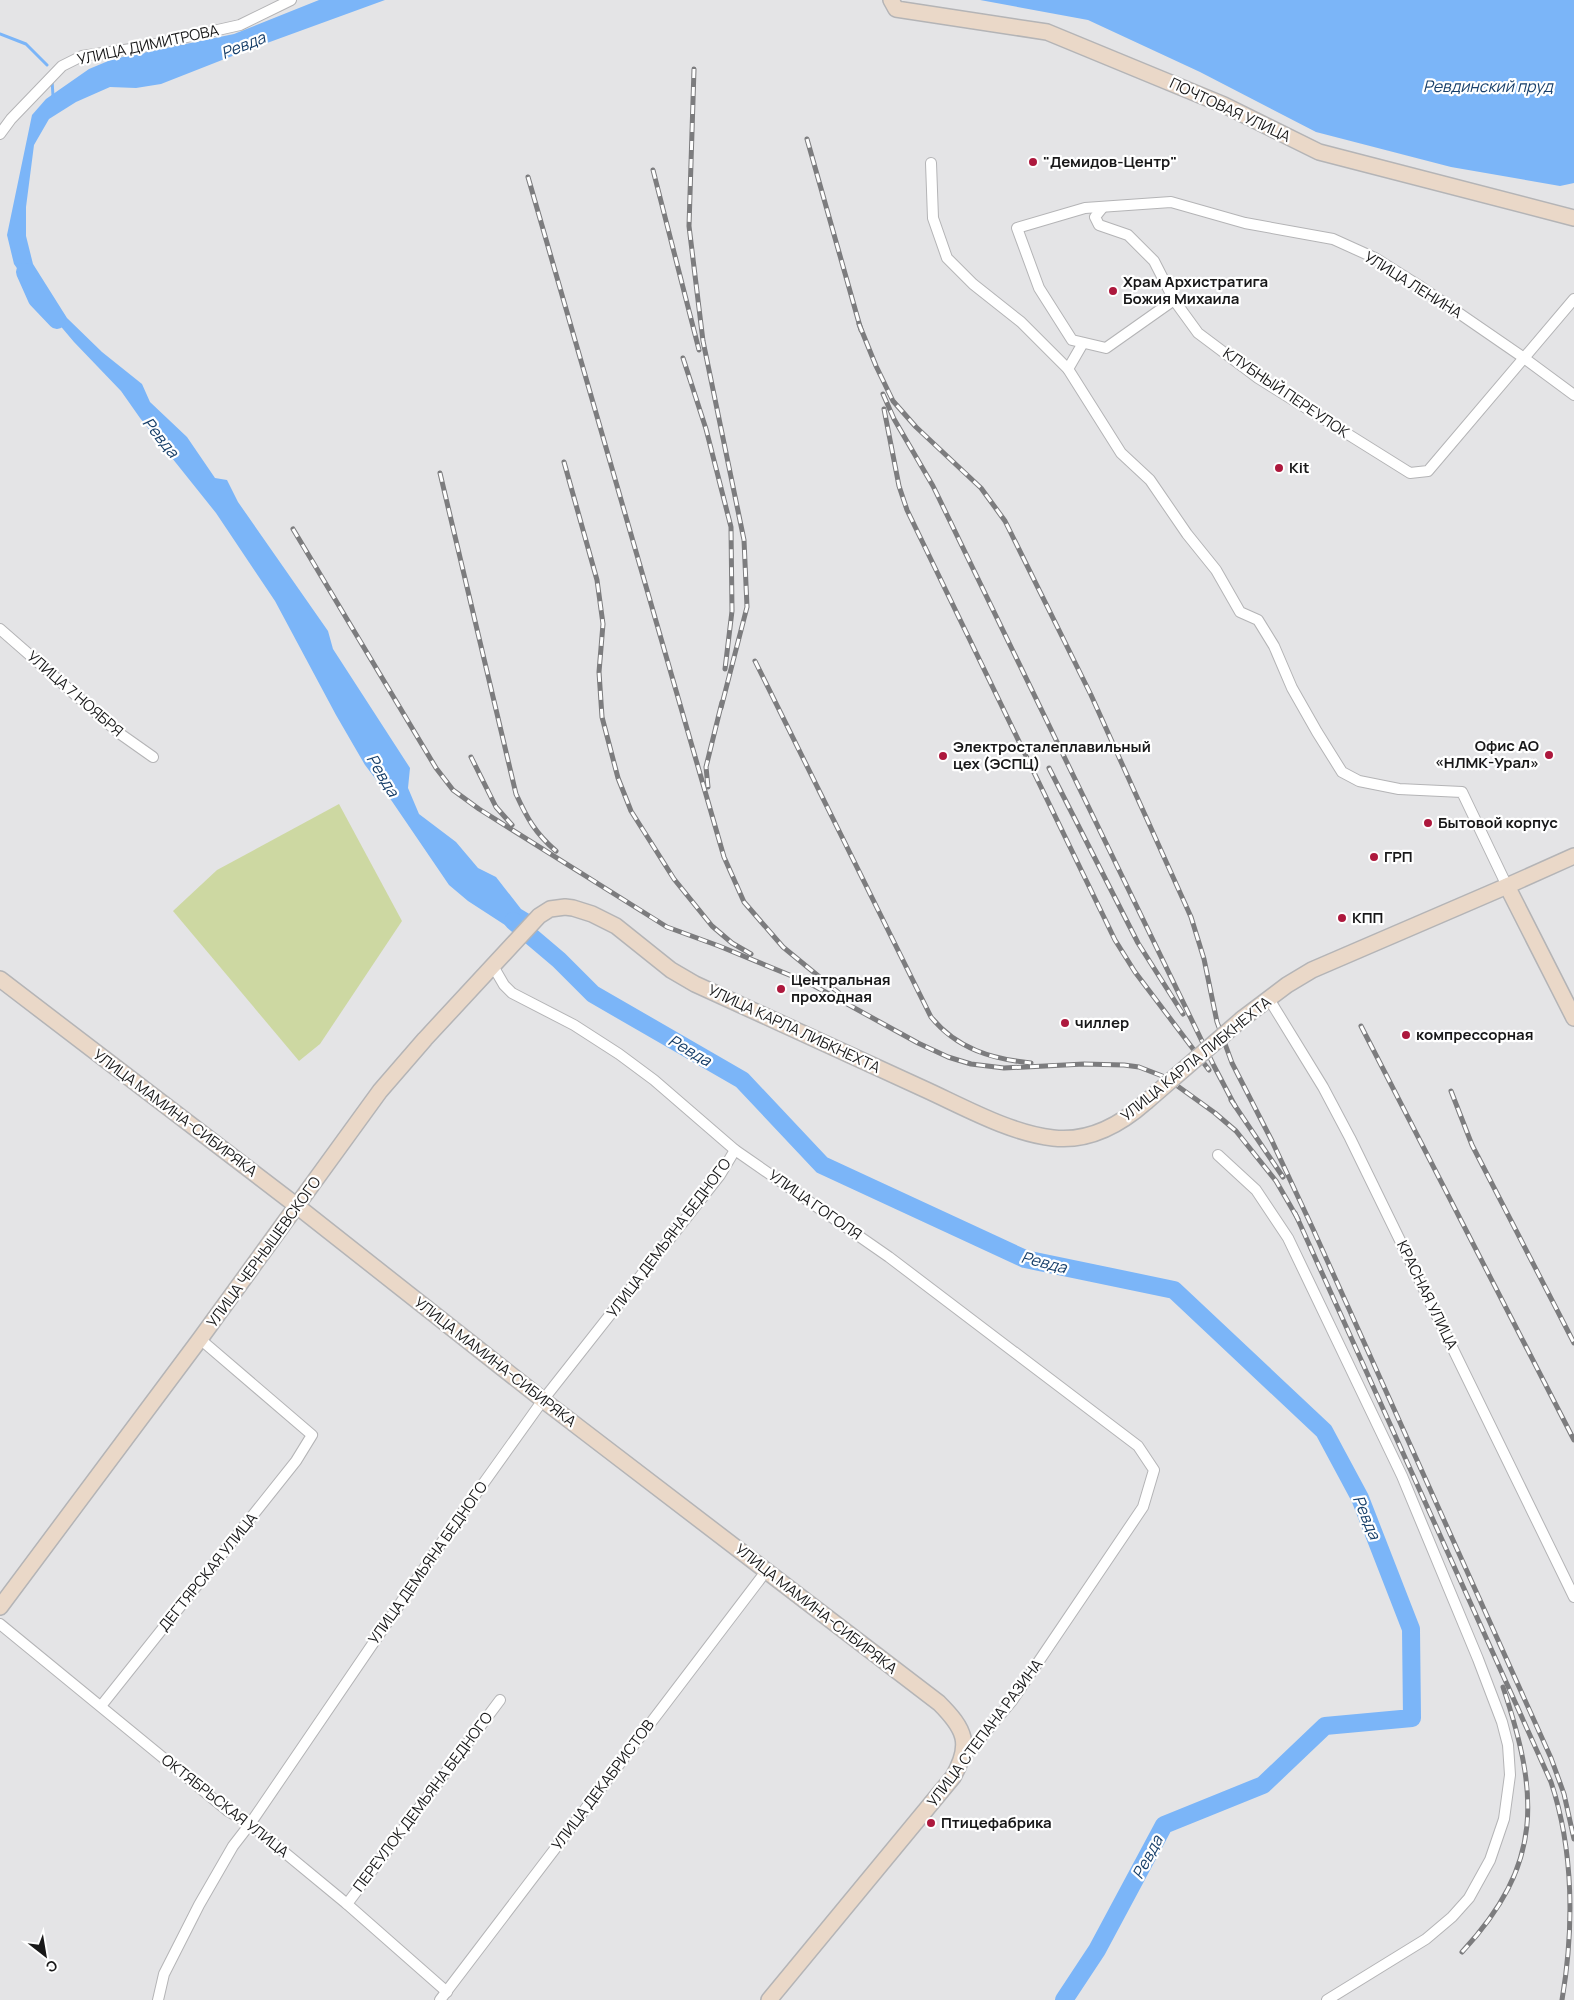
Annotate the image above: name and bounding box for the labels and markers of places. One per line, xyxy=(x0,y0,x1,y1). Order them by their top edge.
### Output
place label: "Демидов-Центр" xyxy=(1043,151,1177,172)
marker: "Демидов-Центр" xyxy=(1027,156,1039,168)
place label: Храм Архистратига Божия Михаила xyxy=(1123,271,1268,309)
marker: Храм Архистратига Божия Михаила xyxy=(1107,285,1119,297)
place label: Kit xyxy=(1289,457,1309,478)
marker: Kit xyxy=(1273,462,1285,474)
place label: Офис АО «НЛМК-Урал» xyxy=(1435,735,1539,773)
place label: Электросталеплавильный цех (ЭСПЦ) xyxy=(953,736,1151,774)
marker: Офис АО «НЛМК-Урал» xyxy=(1543,749,1555,761)
marker: Электросталеплавильный цех (ЭСПЦ) xyxy=(937,750,949,762)
place label: Бытовой корпус xyxy=(1438,812,1558,833)
marker: Бытовой корпус xyxy=(1422,817,1434,829)
place label: ГРП xyxy=(1384,846,1413,867)
marker: ГРП xyxy=(1368,851,1380,863)
place label: КПП xyxy=(1352,907,1383,928)
marker: КПП xyxy=(1336,912,1348,924)
place label: Центральная проходная xyxy=(791,969,891,1007)
marker: Центральная проходная xyxy=(775,983,787,995)
place label: чиллер xyxy=(1075,1012,1129,1033)
marker: чиллер xyxy=(1059,1017,1071,1029)
place label: компрессорная xyxy=(1416,1024,1534,1045)
marker: компрессорная xyxy=(1400,1029,1412,1041)
place label: Птицефабрика xyxy=(941,1812,1052,1833)
marker: Птицефабрика xyxy=(925,1817,937,1829)

